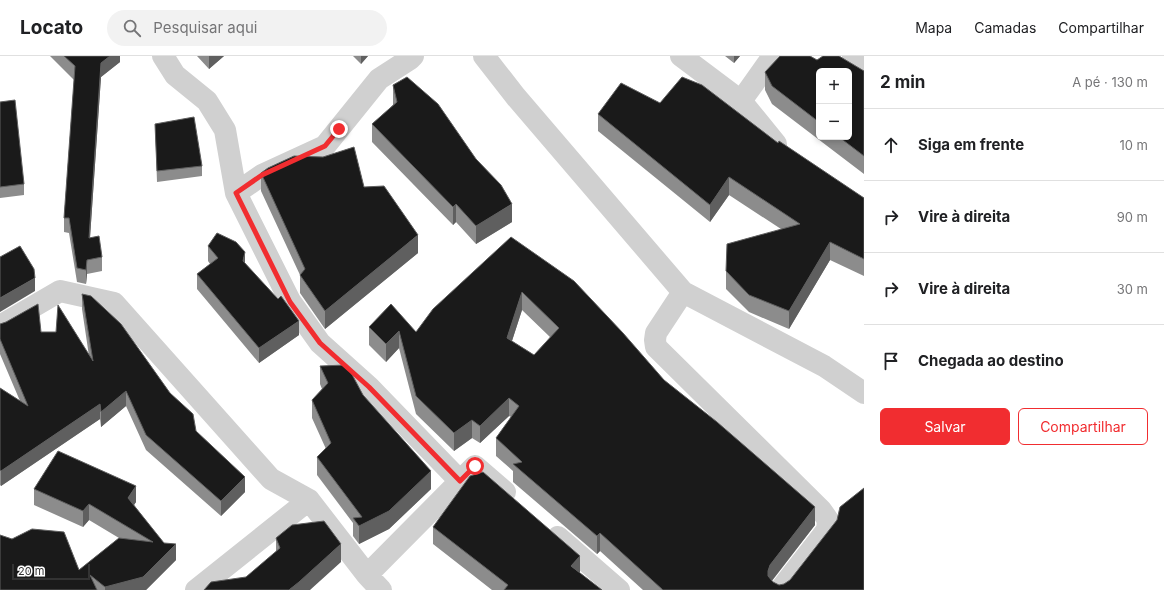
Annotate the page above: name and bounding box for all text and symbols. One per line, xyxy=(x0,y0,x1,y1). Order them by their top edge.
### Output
search box xyxy=(107,10,387,46)
text: Locato xyxy=(20,16,83,39)
icon: search xyxy=(121,17,143,39)
text: Pesquisar aqui xyxy=(153,18,257,37)
text: Mapa xyxy=(915,19,952,36)
text: Camadas xyxy=(974,19,1036,36)
text: Compartilhar xyxy=(1058,19,1144,36)
map controls xyxy=(816,68,852,140)
button: + xyxy=(816,68,852,104)
text: 2 min xyxy=(880,72,925,92)
text: A pé · 130 m xyxy=(1072,74,1148,90)
button: − xyxy=(816,104,852,140)
route end xyxy=(330,120,348,138)
icon: ahead xyxy=(880,134,902,156)
text: Siga em frente xyxy=(918,135,1024,154)
text: 10 m xyxy=(1119,137,1148,153)
icon: right xyxy=(880,206,902,228)
text: Vire à direita xyxy=(918,207,1010,226)
text: 90 m xyxy=(1117,209,1148,225)
icon: right xyxy=(880,278,902,300)
text: Vire à direita xyxy=(918,279,1010,298)
text: 30 m xyxy=(1117,281,1148,297)
icon: arrive xyxy=(880,350,902,372)
text: Chegada ao destino xyxy=(918,351,1064,370)
button: Salvar xyxy=(880,408,1010,445)
button: Compartilhar xyxy=(1018,408,1148,445)
route start xyxy=(466,457,484,475)
scale bar xyxy=(12,562,90,581)
text: 20 m xyxy=(18,564,44,578)

